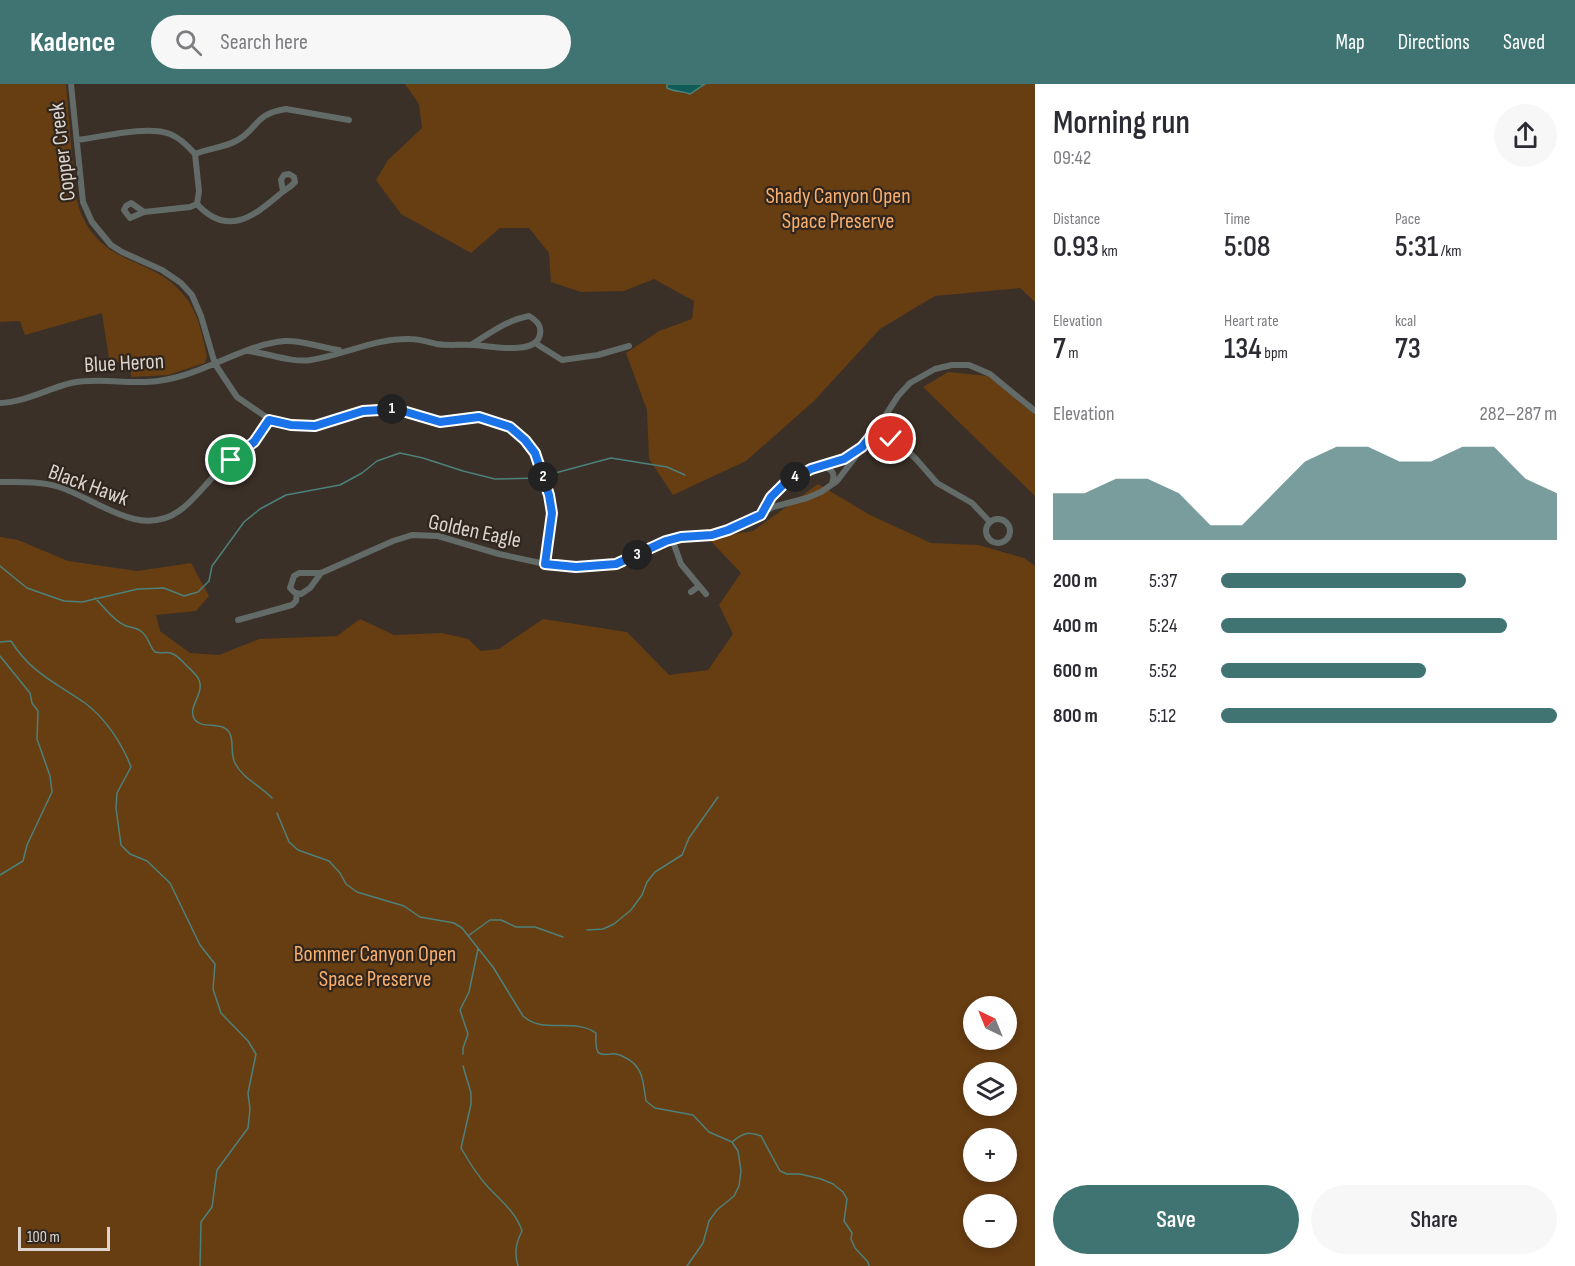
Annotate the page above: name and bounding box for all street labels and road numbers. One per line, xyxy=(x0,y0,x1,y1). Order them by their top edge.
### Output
street label: Copper Creek xyxy=(43,100,82,203)
street label: Blue Heron xyxy=(83,348,165,379)
street label: Black Hawk xyxy=(45,458,133,513)
street label: Golden Eagle xyxy=(426,508,524,554)

